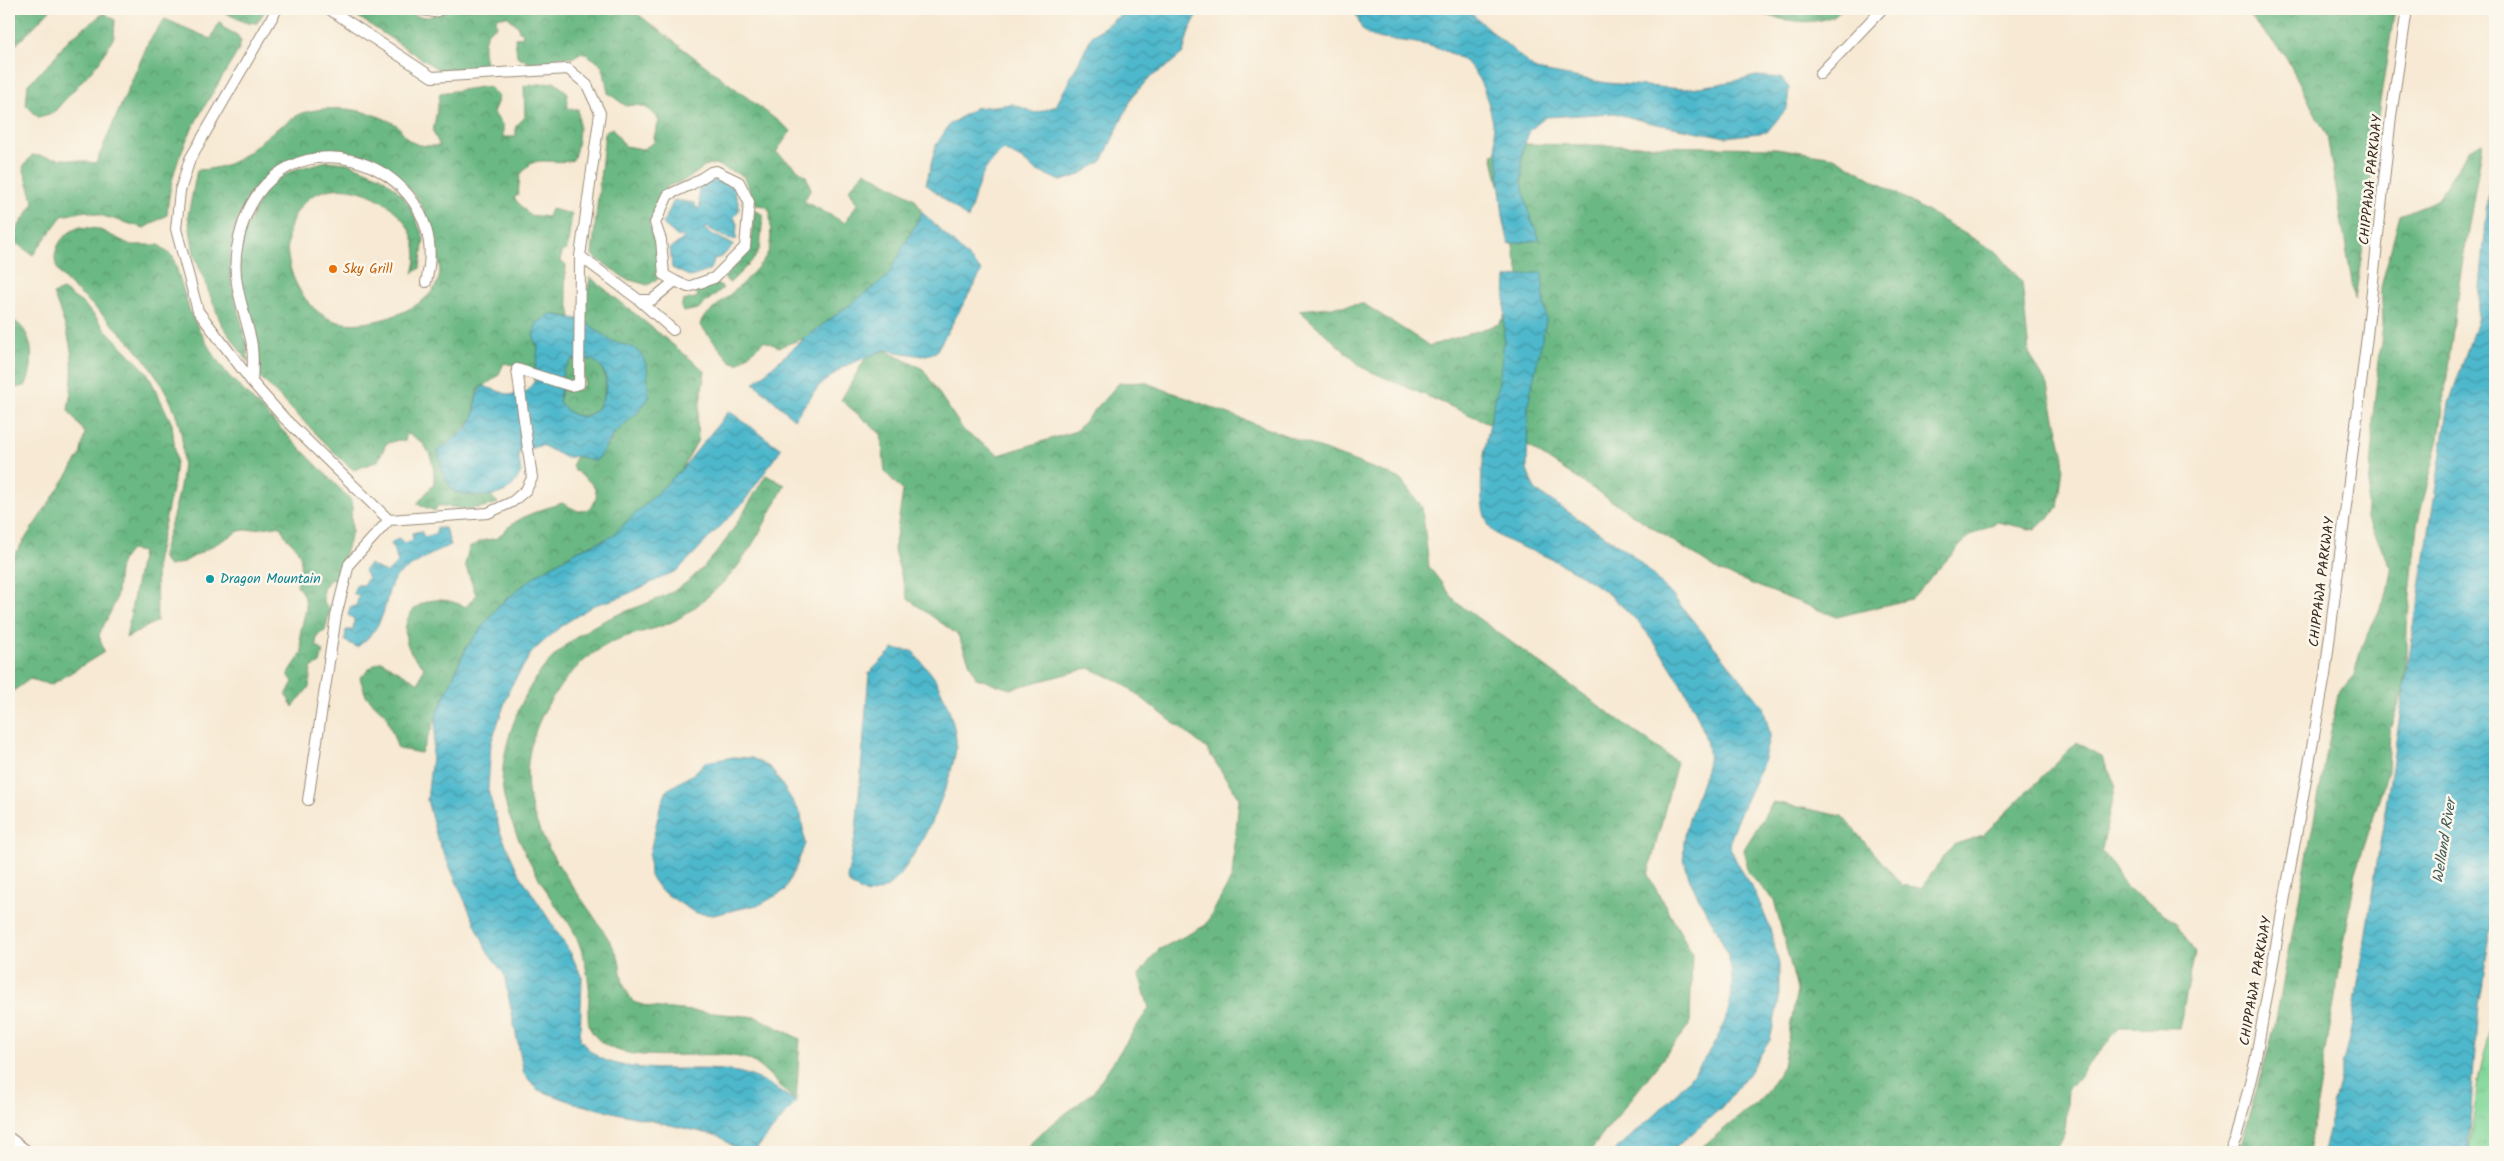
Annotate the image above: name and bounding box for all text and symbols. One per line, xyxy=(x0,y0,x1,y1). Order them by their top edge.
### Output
street label: CHIPPAWA PARKWAY xyxy=(2353,113,2389,246)
place label: Sky Grill xyxy=(343,258,393,280)
marker: Sky Grill xyxy=(327,263,339,275)
street label: CHIPPAWA PARKWAY xyxy=(2303,515,2341,648)
place label: Dragon Mountain xyxy=(220,568,321,590)
marker: Dragon Mountain xyxy=(204,573,216,585)
water label: Welland River xyxy=(2427,794,2464,885)
street label: CHIPPAWA PARKWAY xyxy=(2234,914,2278,1047)

